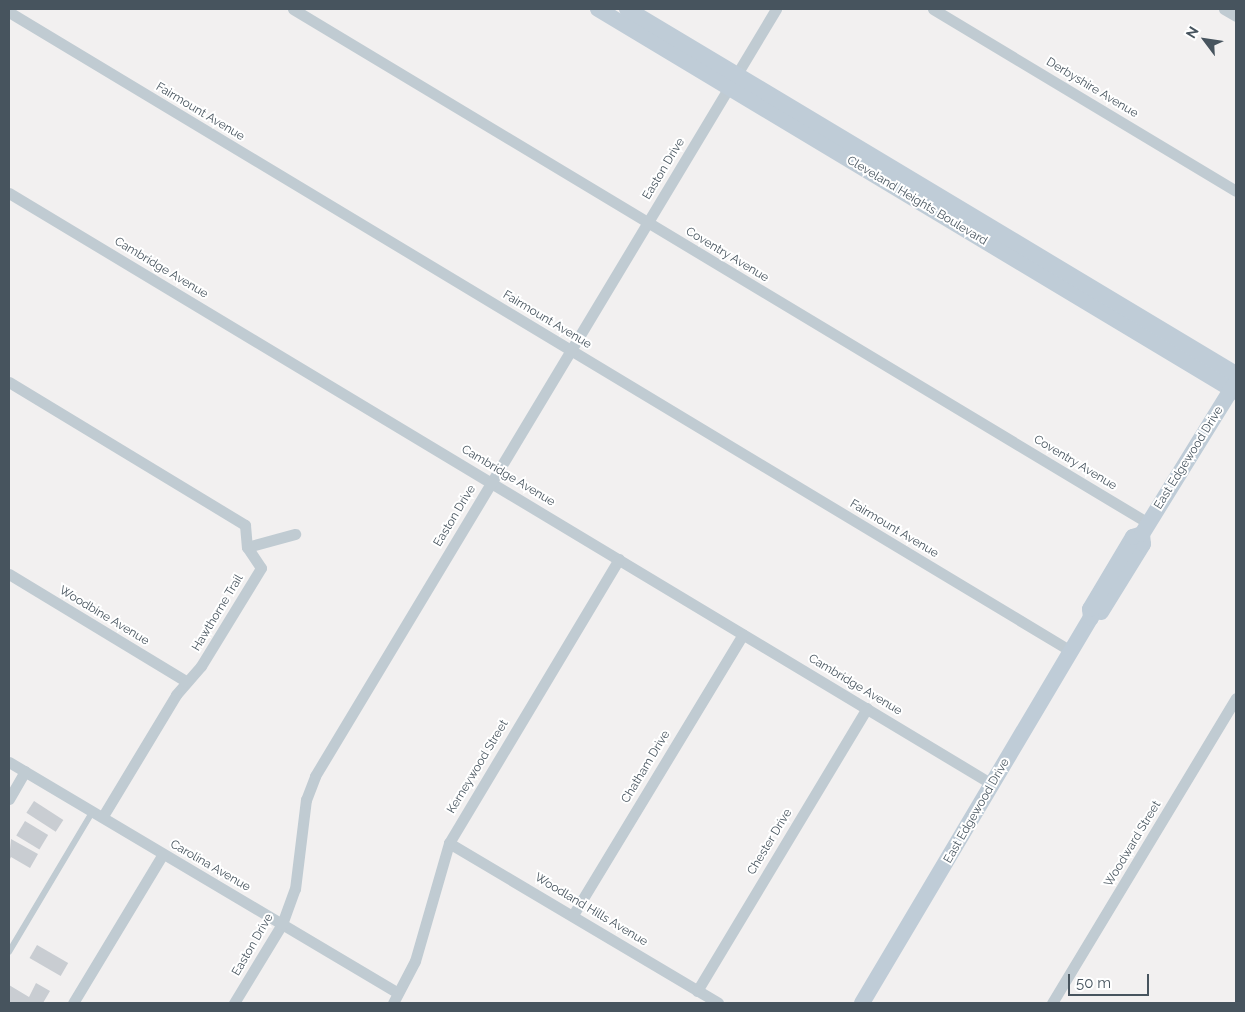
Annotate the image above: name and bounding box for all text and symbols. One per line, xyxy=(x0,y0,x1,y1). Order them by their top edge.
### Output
north arrow xyxy=(1180,15,1230,65)
text: N xyxy=(1183,24,1202,41)
street label: Derbyshire Avenue xyxy=(1043,55,1141,121)
street label: Fairmount Avenue xyxy=(153,80,247,144)
street label: Easton Drive xyxy=(640,136,688,202)
street label: Cleveland Heights Boulevard xyxy=(844,153,990,249)
street label: Coventry Avenue xyxy=(682,224,772,286)
street label: Cambridge Avenue xyxy=(111,234,211,302)
street label: Fairmount Avenue xyxy=(500,288,594,352)
street label: East Edgewood Drive xyxy=(1151,404,1227,512)
street label: Coventry Avenue xyxy=(1030,432,1120,494)
street label: Cambridge Avenue xyxy=(458,442,558,510)
street label: Easton Drive xyxy=(431,483,479,549)
street label: Fairmount Avenue xyxy=(847,497,941,561)
street label: Hawthorne Trail xyxy=(189,572,247,654)
street label: Woodbine Avenue xyxy=(56,583,152,649)
street label: Cambridge Avenue xyxy=(805,651,905,719)
street label: Kerneywood Street xyxy=(444,718,512,816)
street label: Chatham Drive xyxy=(619,728,673,806)
street label: East Edgewood Drive xyxy=(941,756,1013,866)
street label: Woodward Street xyxy=(1102,799,1164,889)
street label: Chester Drive xyxy=(745,806,795,878)
street label: Carolina Avenue xyxy=(167,837,253,895)
street label: Woodland Hills Avenue xyxy=(532,870,650,950)
street label: Easton Drive xyxy=(229,911,277,979)
scale bar xyxy=(1070,964,1151,996)
text: 50 m xyxy=(1076,974,1111,992)

